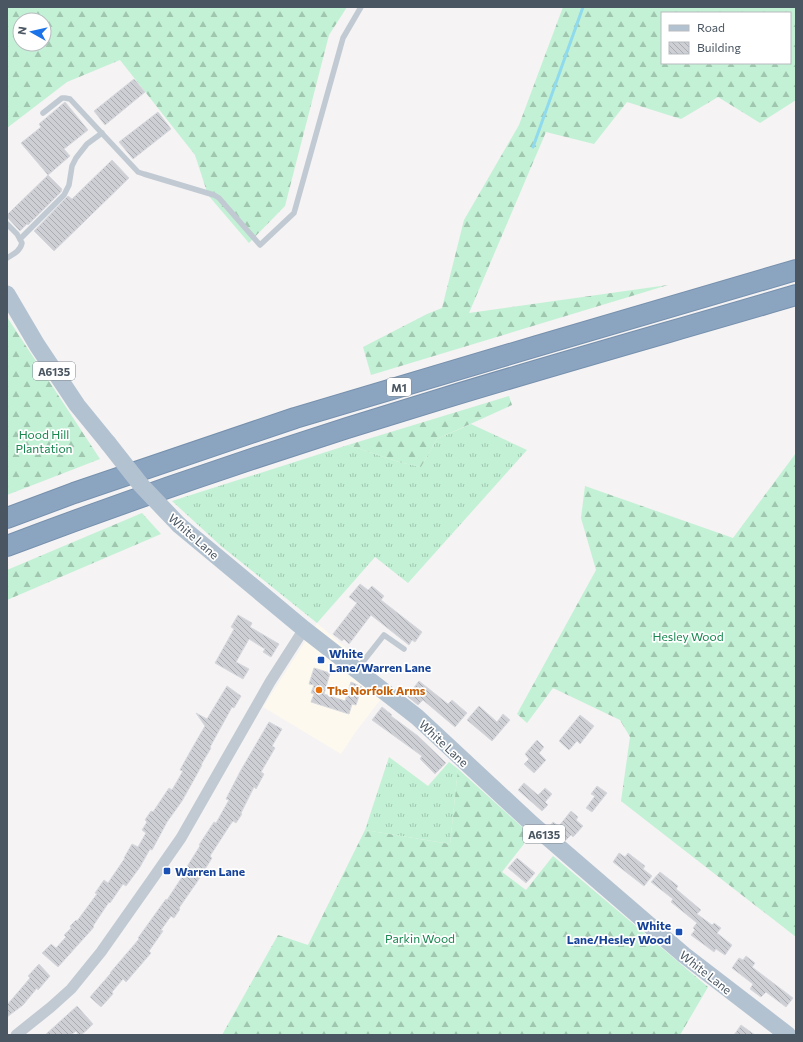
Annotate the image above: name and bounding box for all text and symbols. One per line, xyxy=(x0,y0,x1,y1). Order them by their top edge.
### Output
north arrow xyxy=(12,12,52,52)
legend xyxy=(661,12,791,64)
text: Road xyxy=(697,20,725,34)
text: N xyxy=(15,26,29,36)
text: Building xyxy=(697,40,741,54)
road number: A6135 xyxy=(33,362,75,380)
road number: M1 xyxy=(387,378,411,396)
park label: Hood Hill Plantation xyxy=(16,427,72,455)
street label: White Lane xyxy=(166,510,222,562)
park label: Hesley Wood xyxy=(652,629,724,643)
place label: White Lane/Warren Lane xyxy=(329,646,431,674)
marker: White Lane/Warren Lane xyxy=(316,655,326,665)
place label: The Norfolk Arms xyxy=(327,683,426,697)
marker: The Norfolk Arms xyxy=(314,685,324,695)
street label: White Lane xyxy=(417,717,471,769)
road number: A6135 xyxy=(523,825,565,843)
place label: Warren Lane xyxy=(175,864,245,878)
marker: Warren Lane xyxy=(162,866,172,876)
place label: White Lane/Hesley Wood xyxy=(567,918,671,946)
marker: White Lane/Hesley Wood xyxy=(674,927,684,937)
park label: Parkin Wood xyxy=(385,931,455,945)
street label: White Lane xyxy=(677,947,735,997)

